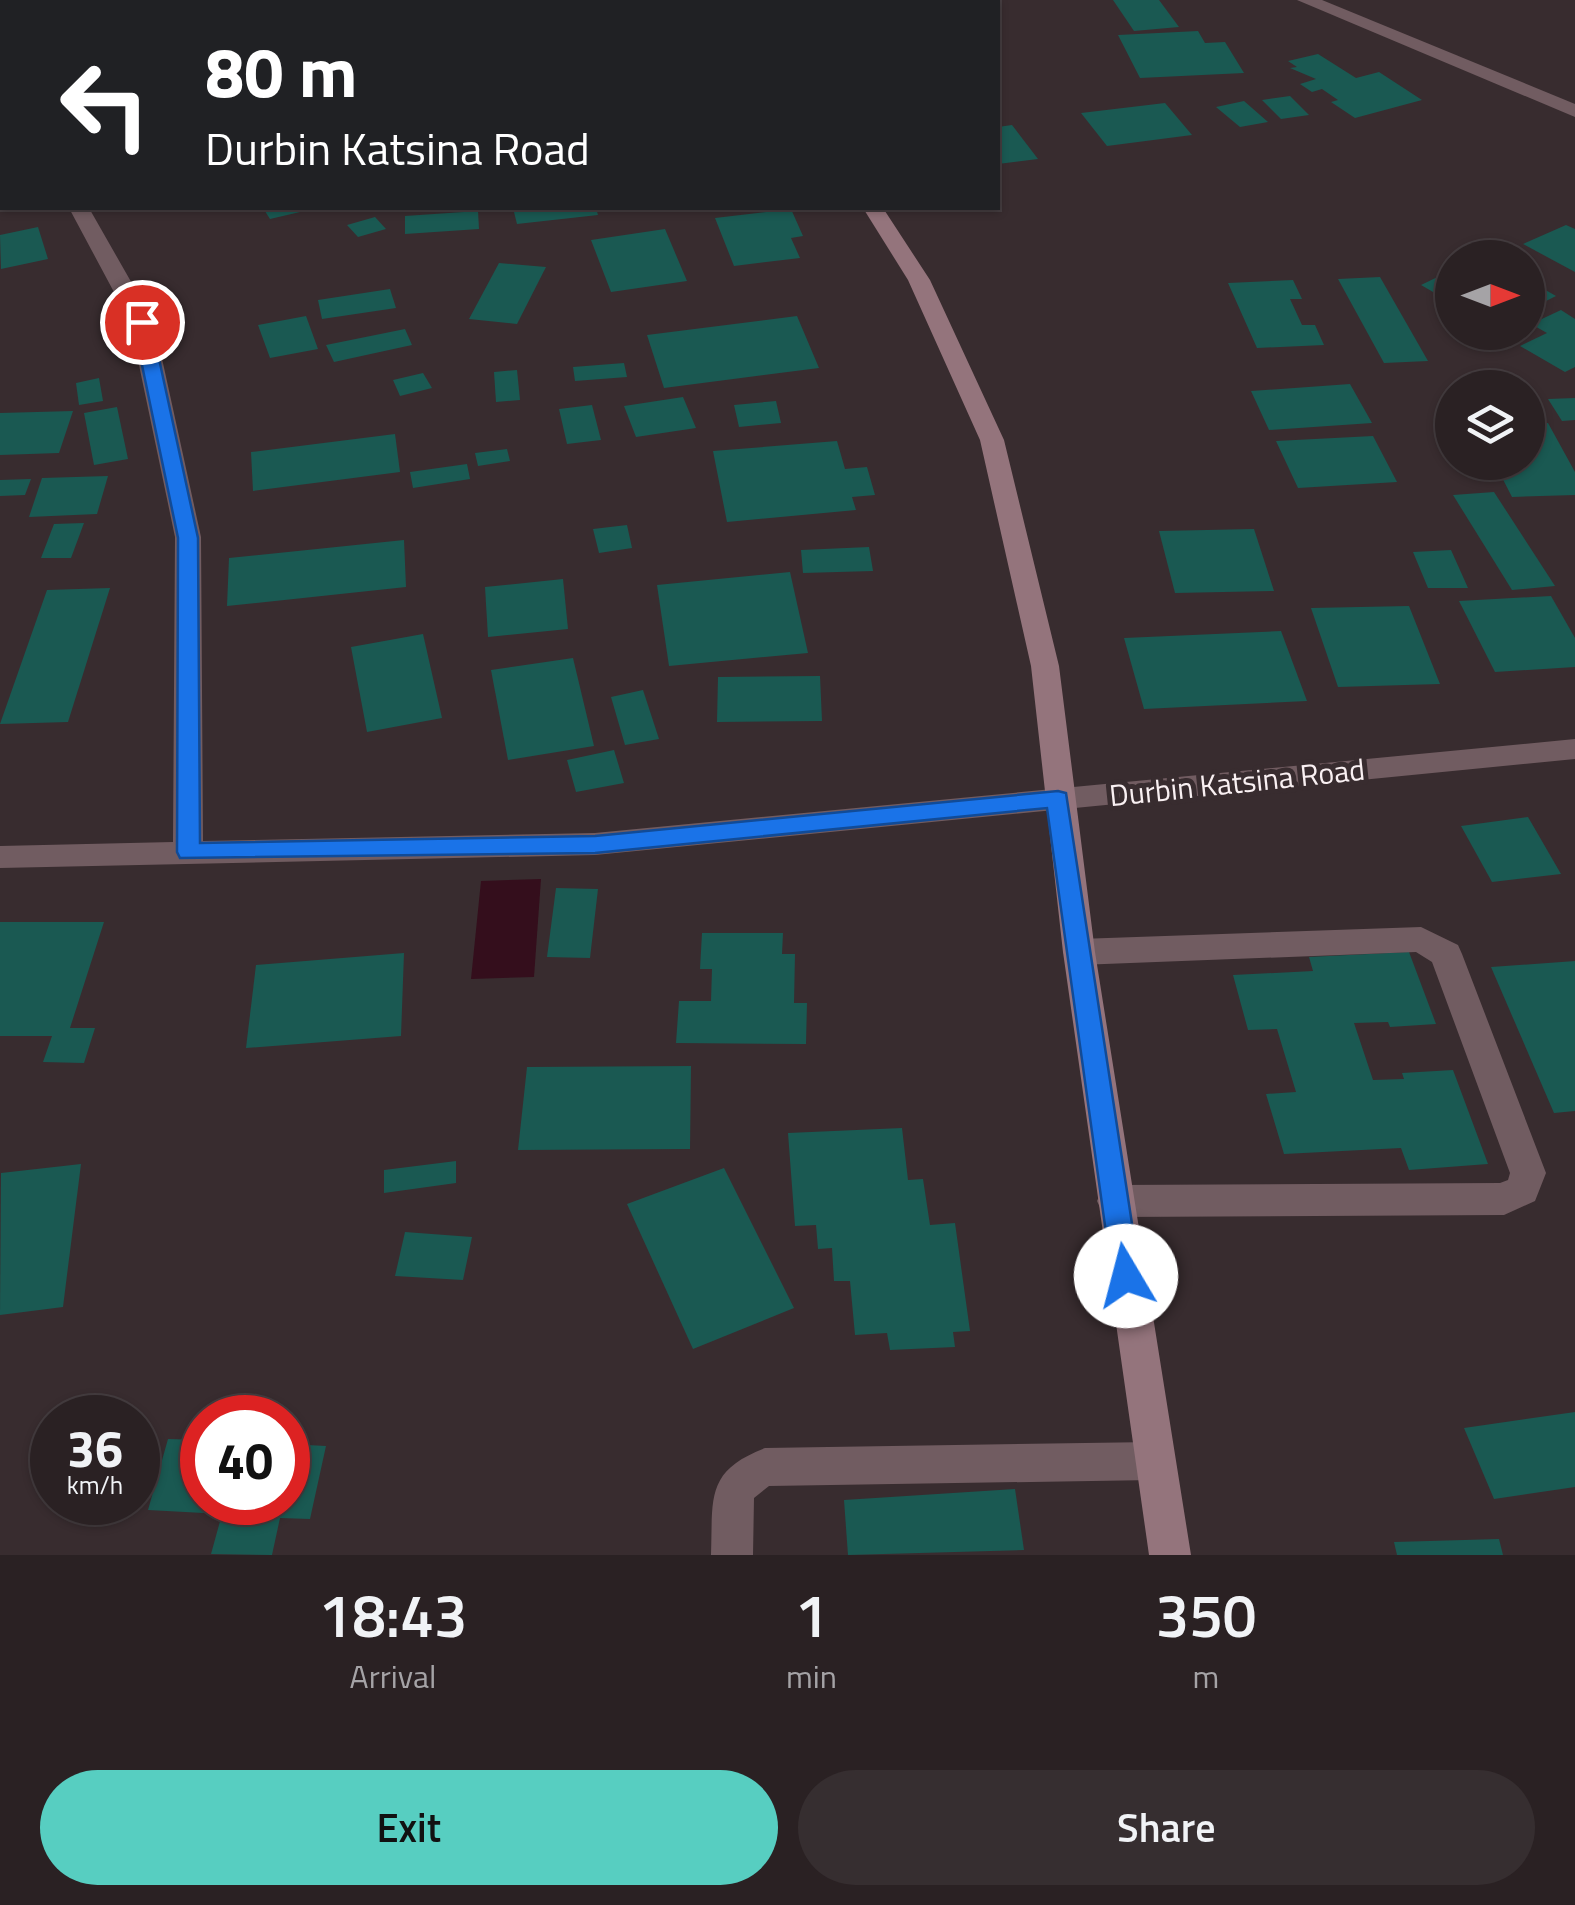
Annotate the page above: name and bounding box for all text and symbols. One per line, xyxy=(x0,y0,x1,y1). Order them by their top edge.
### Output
text: 80 m xyxy=(205,18,358,124)
icon: left xyxy=(40,40,170,170)
text: Durbin Katsina Road xyxy=(205,114,590,182)
north arrow xyxy=(1435,240,1545,350)
map controls xyxy=(1435,240,1545,480)
pin xyxy=(100,280,185,365)
icon: arrive xyxy=(115,295,170,350)
button: layers xyxy=(1435,370,1545,480)
street label: Durbin Katsina Road xyxy=(1107,746,1367,818)
position arrow xyxy=(1074,1224,1178,1328)
speed limit sign: 40 xyxy=(180,1395,310,1525)
text: 36 xyxy=(67,1410,123,1486)
text: km/h xyxy=(67,1466,123,1504)
text: 18:43 xyxy=(319,1569,467,1660)
text: 1 xyxy=(795,1569,828,1660)
text: 350 xyxy=(1156,1569,1256,1660)
text: Arrival xyxy=(350,1652,436,1700)
text: min xyxy=(786,1652,837,1700)
text: m xyxy=(1193,1652,1219,1700)
button: Exit xyxy=(40,1770,778,1885)
button: Share xyxy=(798,1770,1535,1885)

